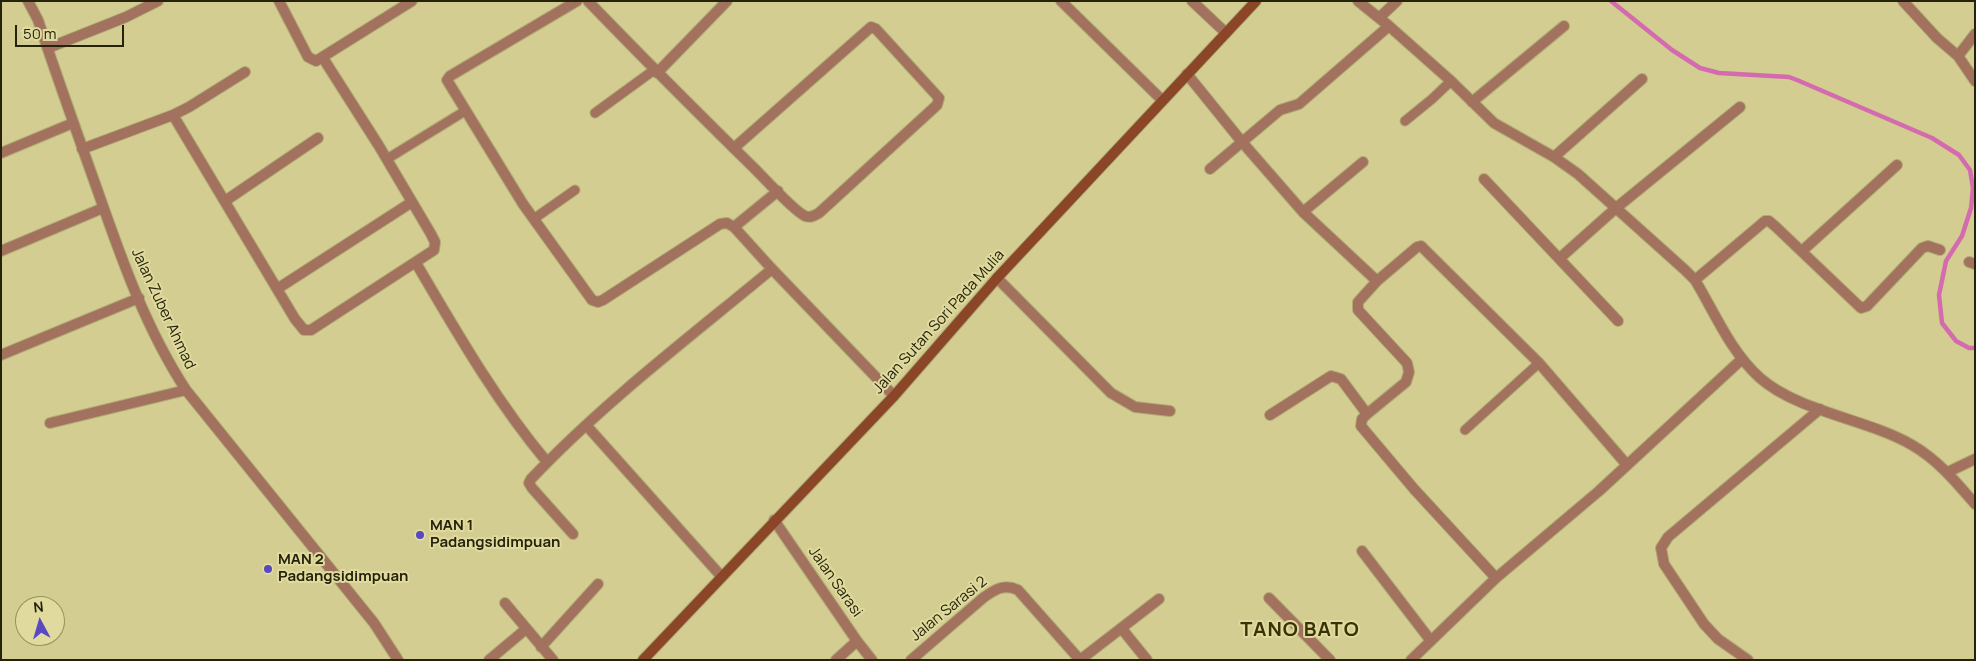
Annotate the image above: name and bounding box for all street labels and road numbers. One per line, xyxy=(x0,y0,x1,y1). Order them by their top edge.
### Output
street label: Jalan Zuber Ahmad xyxy=(127,246,199,372)
street label: Jalan Sutan Sori Pada Mulia xyxy=(870,246,1008,398)
street label: Jalan Sarasi xyxy=(804,543,866,621)
street label: Jalan Sarasi 2 xyxy=(907,573,991,645)

